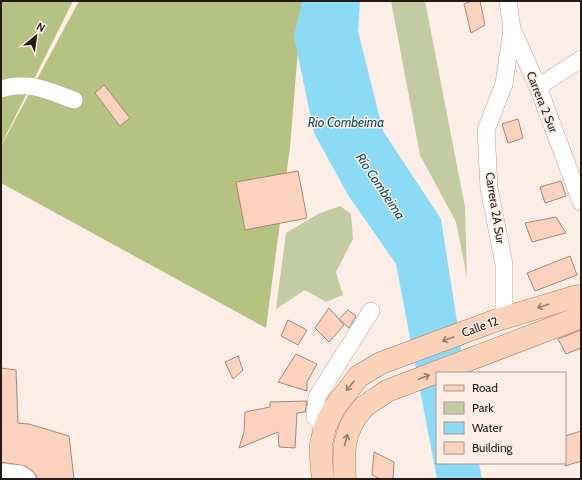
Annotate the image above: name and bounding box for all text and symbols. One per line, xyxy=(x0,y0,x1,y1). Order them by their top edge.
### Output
north arrow xyxy=(16,16,56,56)
text: N xyxy=(34,19,48,35)
street label: Carrera 2 Sur xyxy=(523,69,562,135)
water label: Rio Combeima xyxy=(308,114,384,130)
water label: Río Combeima xyxy=(353,150,409,222)
street label: Carrera 2A Sur xyxy=(482,171,509,245)
one-way arrow xyxy=(537,303,550,310)
street label: Calle 12 xyxy=(459,313,500,340)
one-way arrow xyxy=(442,335,454,343)
legend xyxy=(436,372,566,464)
one-way arrow xyxy=(417,373,429,381)
text: Road xyxy=(472,380,498,395)
one-way arrow xyxy=(346,381,355,392)
text: Park xyxy=(472,400,494,415)
text: Water xyxy=(472,420,503,435)
one-way arrow xyxy=(343,434,350,447)
text: Building xyxy=(472,440,514,455)

